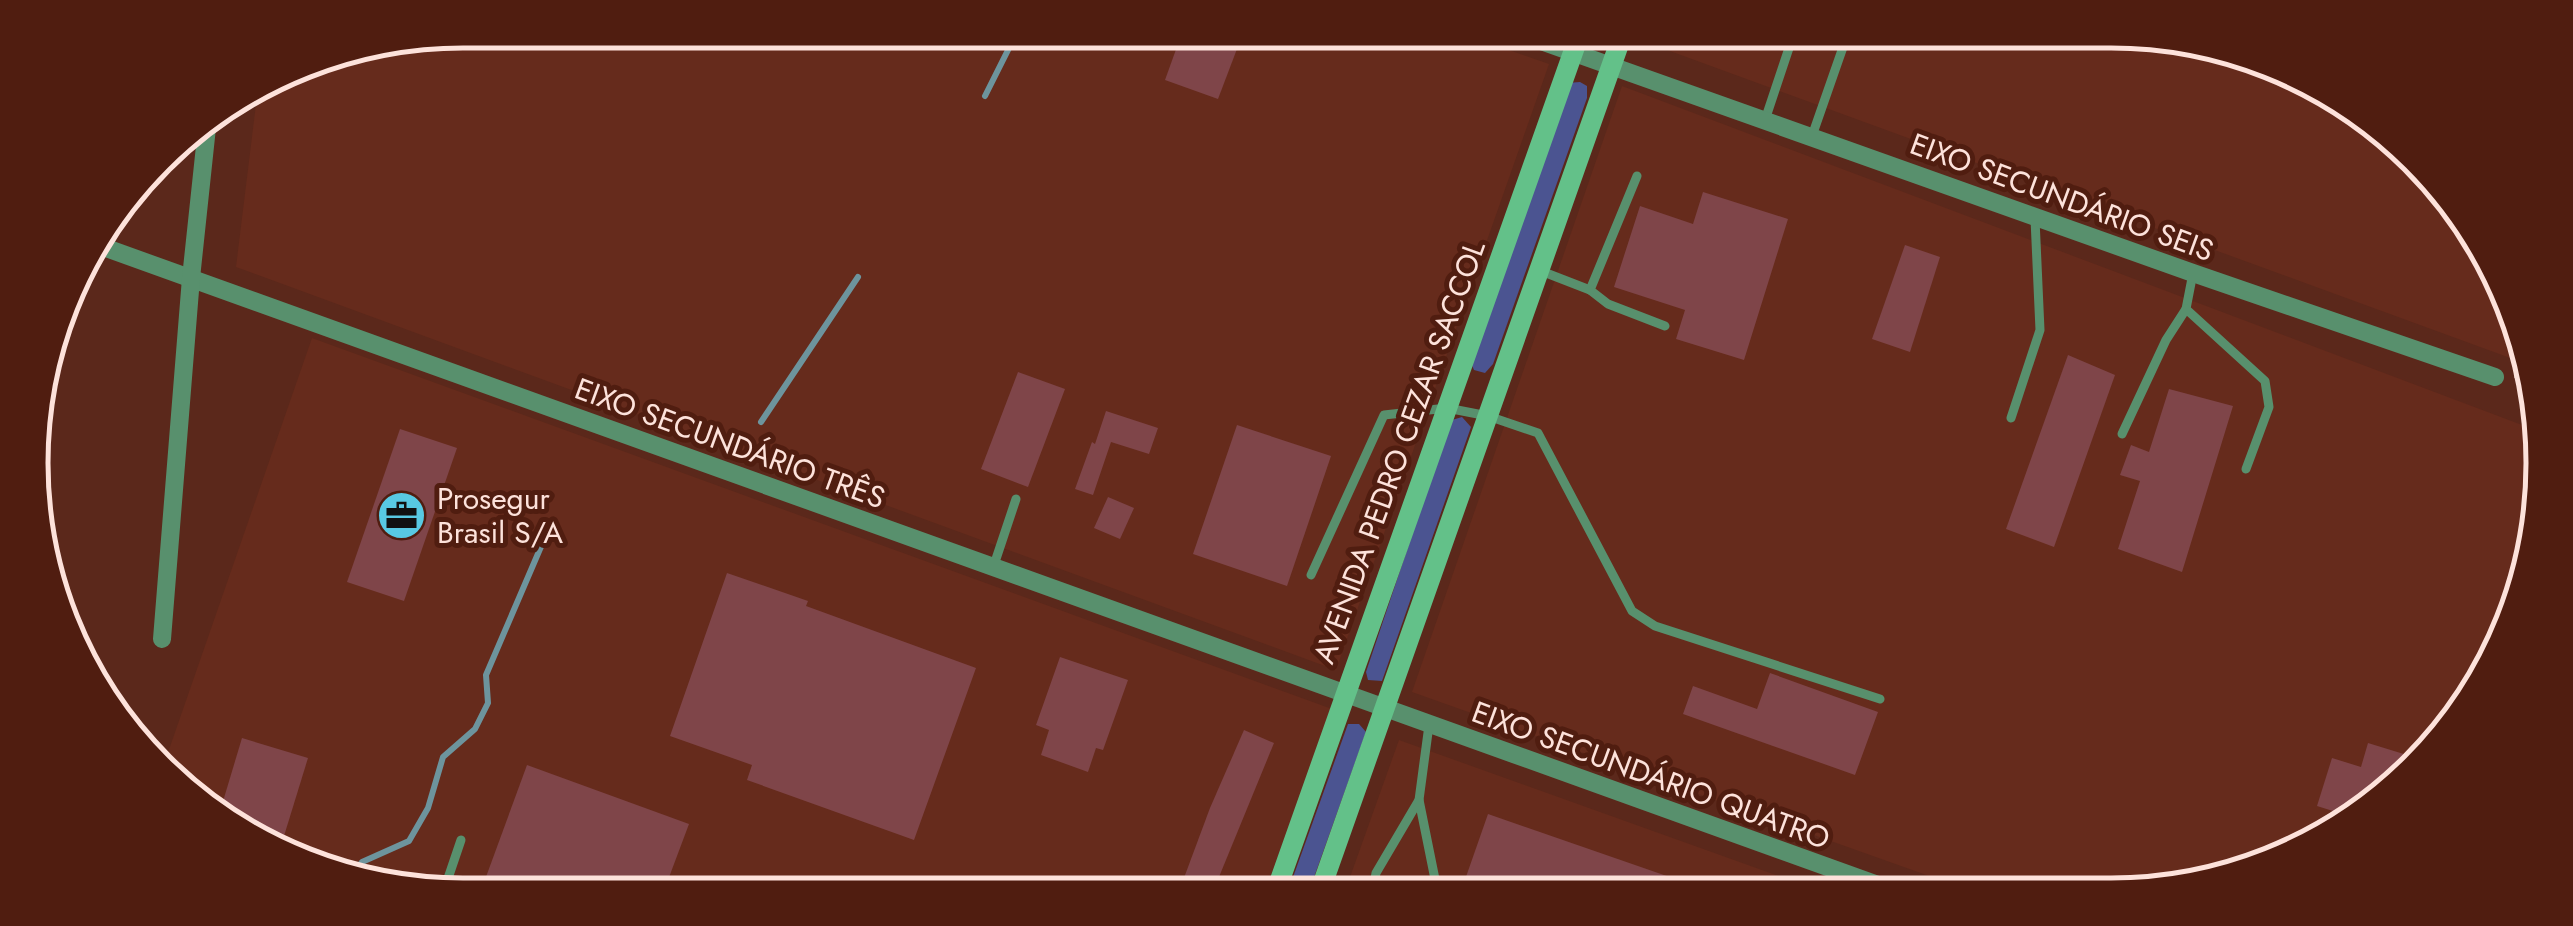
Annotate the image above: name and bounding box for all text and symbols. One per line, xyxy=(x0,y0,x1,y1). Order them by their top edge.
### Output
street label: EIXO SECUNDÁRIO SEIS xyxy=(1904,122,2220,272)
street label: AVENIDA PEDRO CEZAR SACCOL xyxy=(1302,234,1496,670)
street label: EIXO SECUNDÁRIO TRÊS xyxy=(569,367,891,519)
place label: Prosegur Brasil S/A xyxy=(437,477,563,554)
office icon: Prosegur Brasil S/A xyxy=(376,489,428,541)
street label: EIXO SECUNDÁRIO QUATRO xyxy=(1466,690,1836,860)

